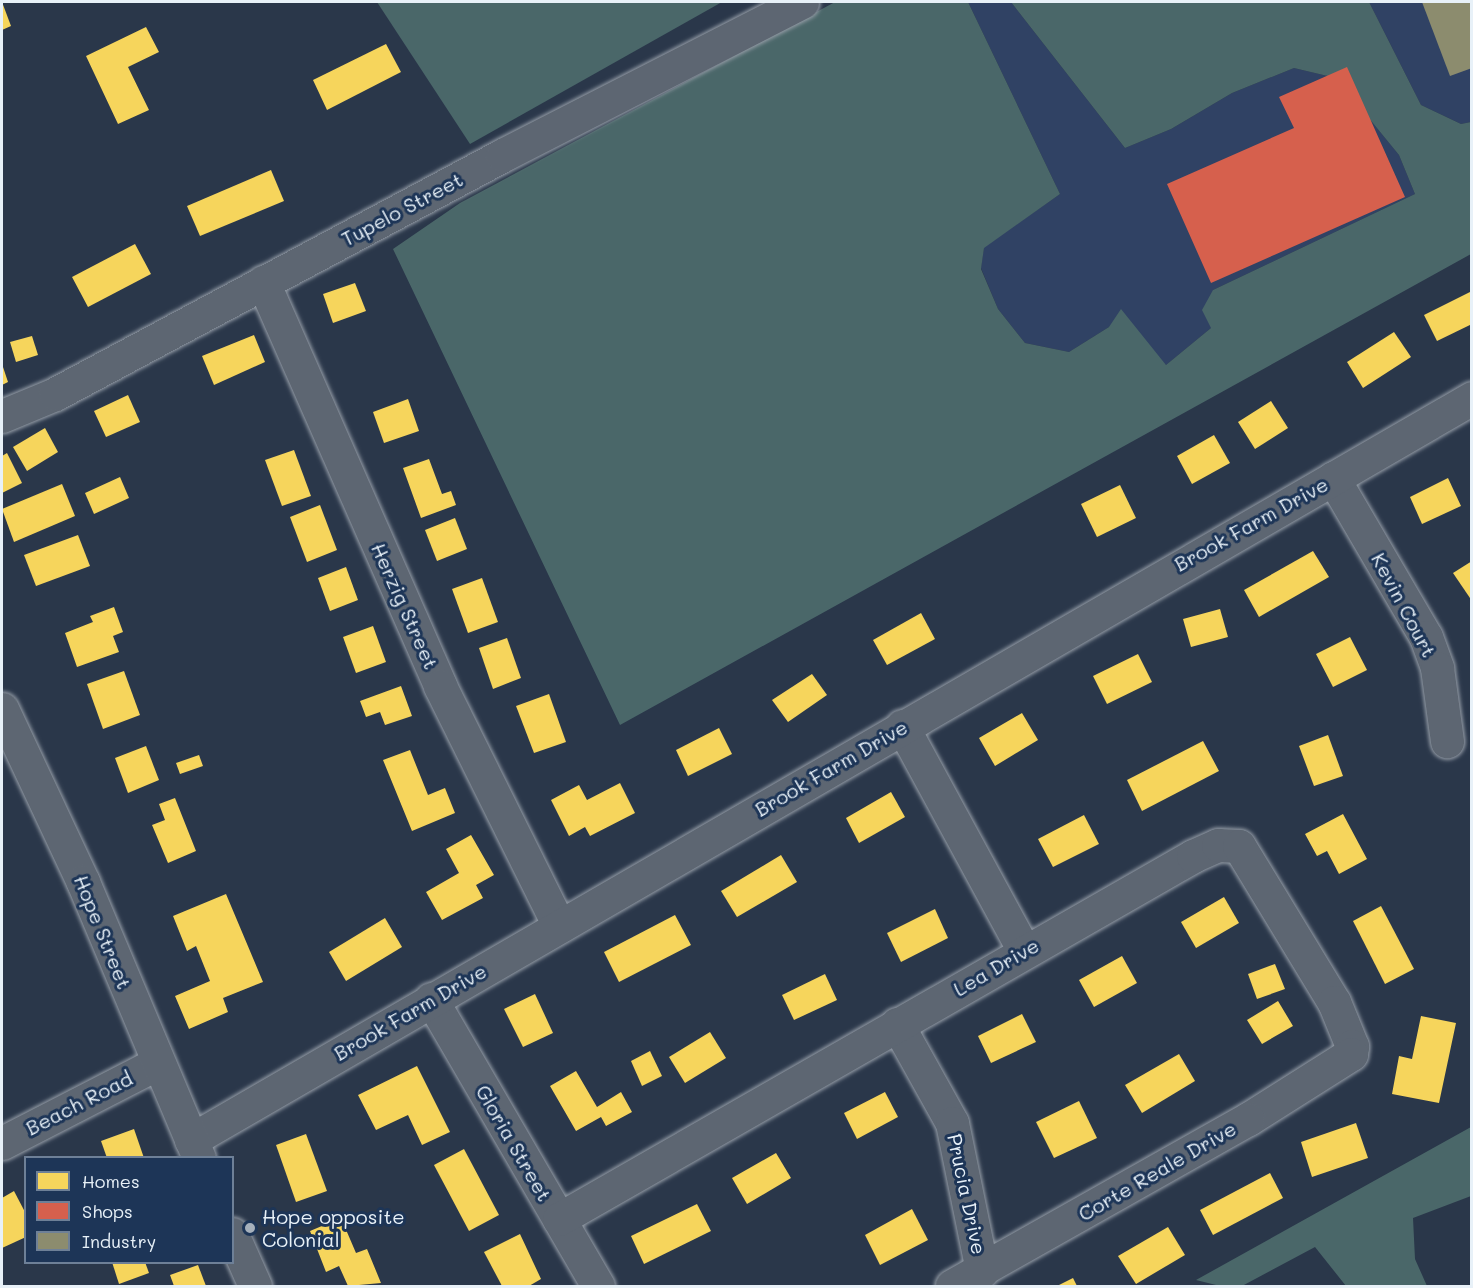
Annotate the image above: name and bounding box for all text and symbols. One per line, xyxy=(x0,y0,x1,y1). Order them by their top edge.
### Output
street label: Tupelo Street xyxy=(337,167,467,251)
street label: Brook Farm Drive xyxy=(1170,472,1332,576)
street label: Herzig Street xyxy=(366,539,444,673)
street label: Kevin Court xyxy=(1366,549,1442,661)
street label: Brook Farm Drive xyxy=(750,715,912,821)
street label: Hope Street xyxy=(69,871,137,993)
street label: Lea Drive xyxy=(949,933,1043,1001)
street label: Brook Farm Drive xyxy=(329,959,491,1065)
street label: Beach Road xyxy=(22,1066,136,1140)
street label: Gloria Street xyxy=(471,1081,557,1205)
street label: Corte Reale Drive xyxy=(1074,1116,1240,1226)
street label: Prucia Drive xyxy=(942,1131,992,1257)
legend xyxy=(24,1156,234,1264)
text: Homes xyxy=(82,1169,140,1193)
text: Shops xyxy=(82,1199,133,1223)
place label: Hope opposite Colonial xyxy=(262,1204,405,1251)
marker: Hope opposite Colonial xyxy=(243,1221,257,1235)
text: Industry xyxy=(82,1229,156,1253)

